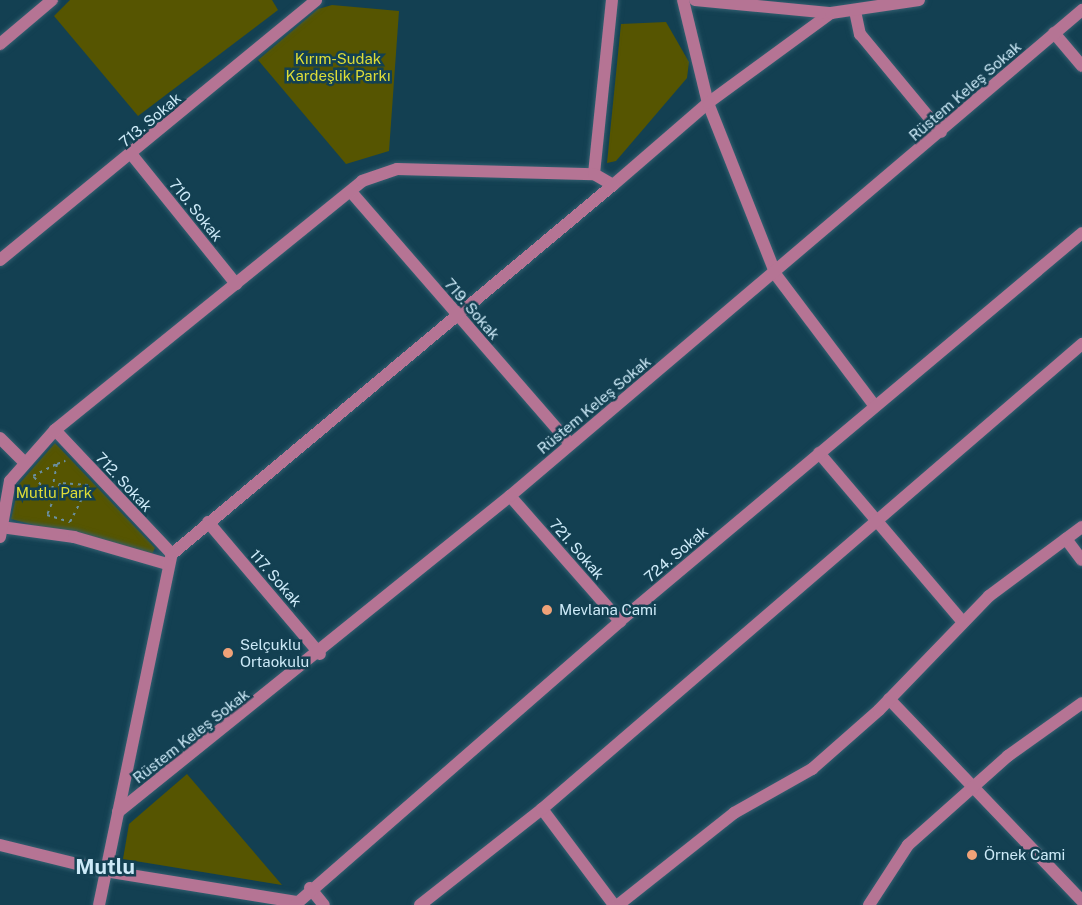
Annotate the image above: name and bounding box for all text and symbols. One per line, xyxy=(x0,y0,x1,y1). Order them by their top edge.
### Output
street label: Rüstem Keleş Sokak xyxy=(905,37,1025,145)
park label: Kırım-Sudak Kardeşlik Parkı xyxy=(285,49,391,84)
street label: 713. Sokak xyxy=(115,89,185,151)
street label: 710. Sokak xyxy=(165,175,227,245)
street label: 719. Sokak xyxy=(441,275,503,343)
street label: Rüstem Keleş Sokak xyxy=(534,352,654,458)
street label: 712. Sokak xyxy=(92,448,156,516)
park label: Mutlu Park xyxy=(16,484,92,502)
street label: 721. Sokak xyxy=(546,515,608,583)
street label: 724. Sokak xyxy=(640,522,712,586)
street label: 117. Sokak xyxy=(246,546,306,610)
place label: Mevlana Cami xyxy=(559,601,657,619)
marker: Mevlana Cami xyxy=(540,603,554,617)
place label: Selçuklu Ortaokulu xyxy=(240,635,309,670)
marker: Selçuklu Ortaokulu xyxy=(221,646,235,660)
street label: Rüstem Keleş Sokak xyxy=(129,685,253,787)
place label: Örnek Cami xyxy=(984,846,1065,864)
marker: Örnek Cami xyxy=(965,848,979,862)
district label: Mutlu xyxy=(75,854,135,880)

